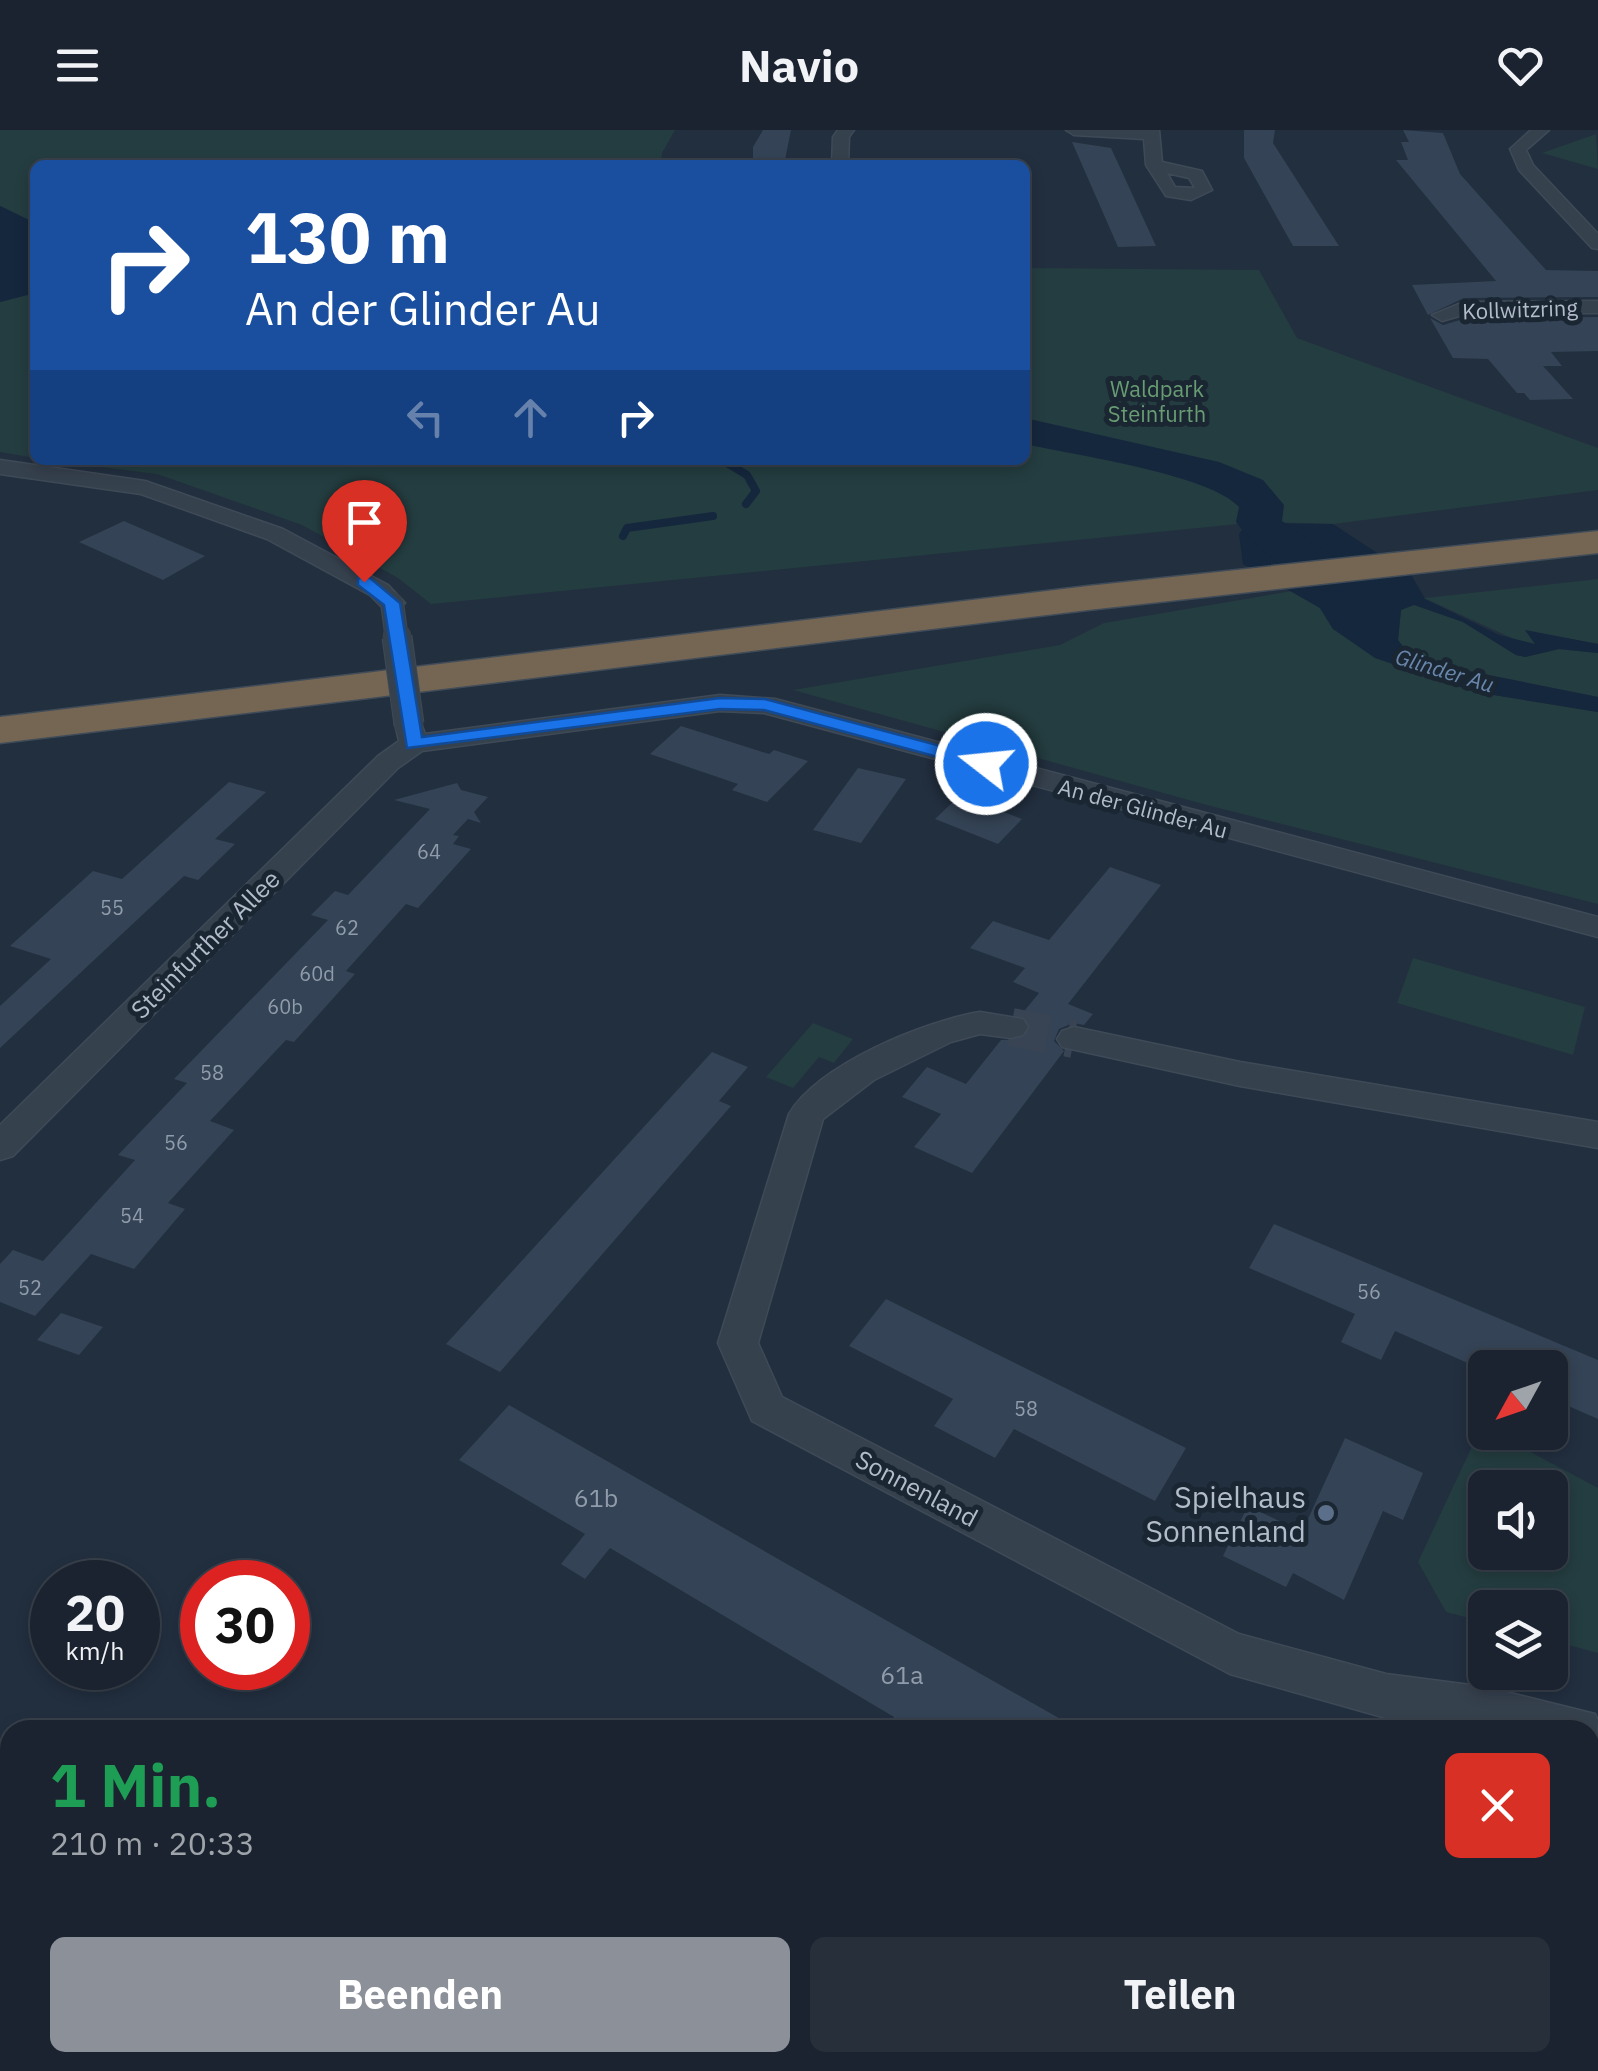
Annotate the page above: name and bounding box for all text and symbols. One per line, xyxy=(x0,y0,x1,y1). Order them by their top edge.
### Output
text: Navio xyxy=(739,36,859,94)
icon: menu xyxy=(50,38,105,93)
icon: heart xyxy=(1493,38,1548,93)
text: 130 m xyxy=(245,191,450,282)
icon: right xyxy=(80,200,210,330)
text: An der Glinder Au xyxy=(245,279,601,337)
street label: Kollwitzring xyxy=(1462,292,1579,326)
park label: Waldpark Steinfurth xyxy=(1108,374,1206,428)
icon: left xyxy=(398,390,453,445)
icon: ahead xyxy=(503,390,558,445)
icon: right xyxy=(608,390,663,445)
pin xyxy=(322,480,407,583)
icon: arrive xyxy=(337,495,392,550)
water label: Glinder Au xyxy=(1392,641,1498,699)
position arrow xyxy=(934,712,1038,816)
street label: An der Glinder Au xyxy=(1055,771,1231,845)
house number: 64 xyxy=(417,838,441,865)
street label: Steinfurther Allee xyxy=(123,862,287,1026)
house number: 55 xyxy=(100,894,124,921)
house number: 62 xyxy=(335,914,359,941)
house number: 60d xyxy=(299,960,335,987)
house number: 60b xyxy=(267,993,303,1020)
house number: 58 xyxy=(200,1059,224,1086)
house number: 56 xyxy=(164,1129,188,1156)
house number: 54 xyxy=(120,1202,144,1229)
house number: 52 xyxy=(18,1274,42,1301)
house number: 56 xyxy=(1357,1278,1381,1305)
north arrow xyxy=(1468,1350,1568,1450)
map controls xyxy=(1468,1350,1568,1690)
house number: 58 xyxy=(1014,1395,1038,1422)
street label: Sonnenland xyxy=(850,1442,984,1534)
button: sound xyxy=(1468,1470,1568,1570)
place label: Spielhaus Sonnenland xyxy=(1146,1477,1306,1550)
house number: 61b xyxy=(574,1481,618,1514)
marker: Spielhaus Sonnenland xyxy=(1315,1502,1337,1524)
speed limit sign: 30 xyxy=(180,1560,310,1690)
text: 20 xyxy=(65,1580,125,1645)
button: layers xyxy=(1468,1590,1568,1690)
text: km/h xyxy=(66,1634,124,1667)
house number: 61a xyxy=(880,1658,924,1691)
text: 1 Min. xyxy=(50,1745,221,1824)
button: close xyxy=(1445,1753,1550,1858)
text: 210 m · 20:33 xyxy=(50,1822,255,1864)
button: Beenden xyxy=(50,1937,790,2052)
button: Teilen xyxy=(810,1937,1550,2052)

